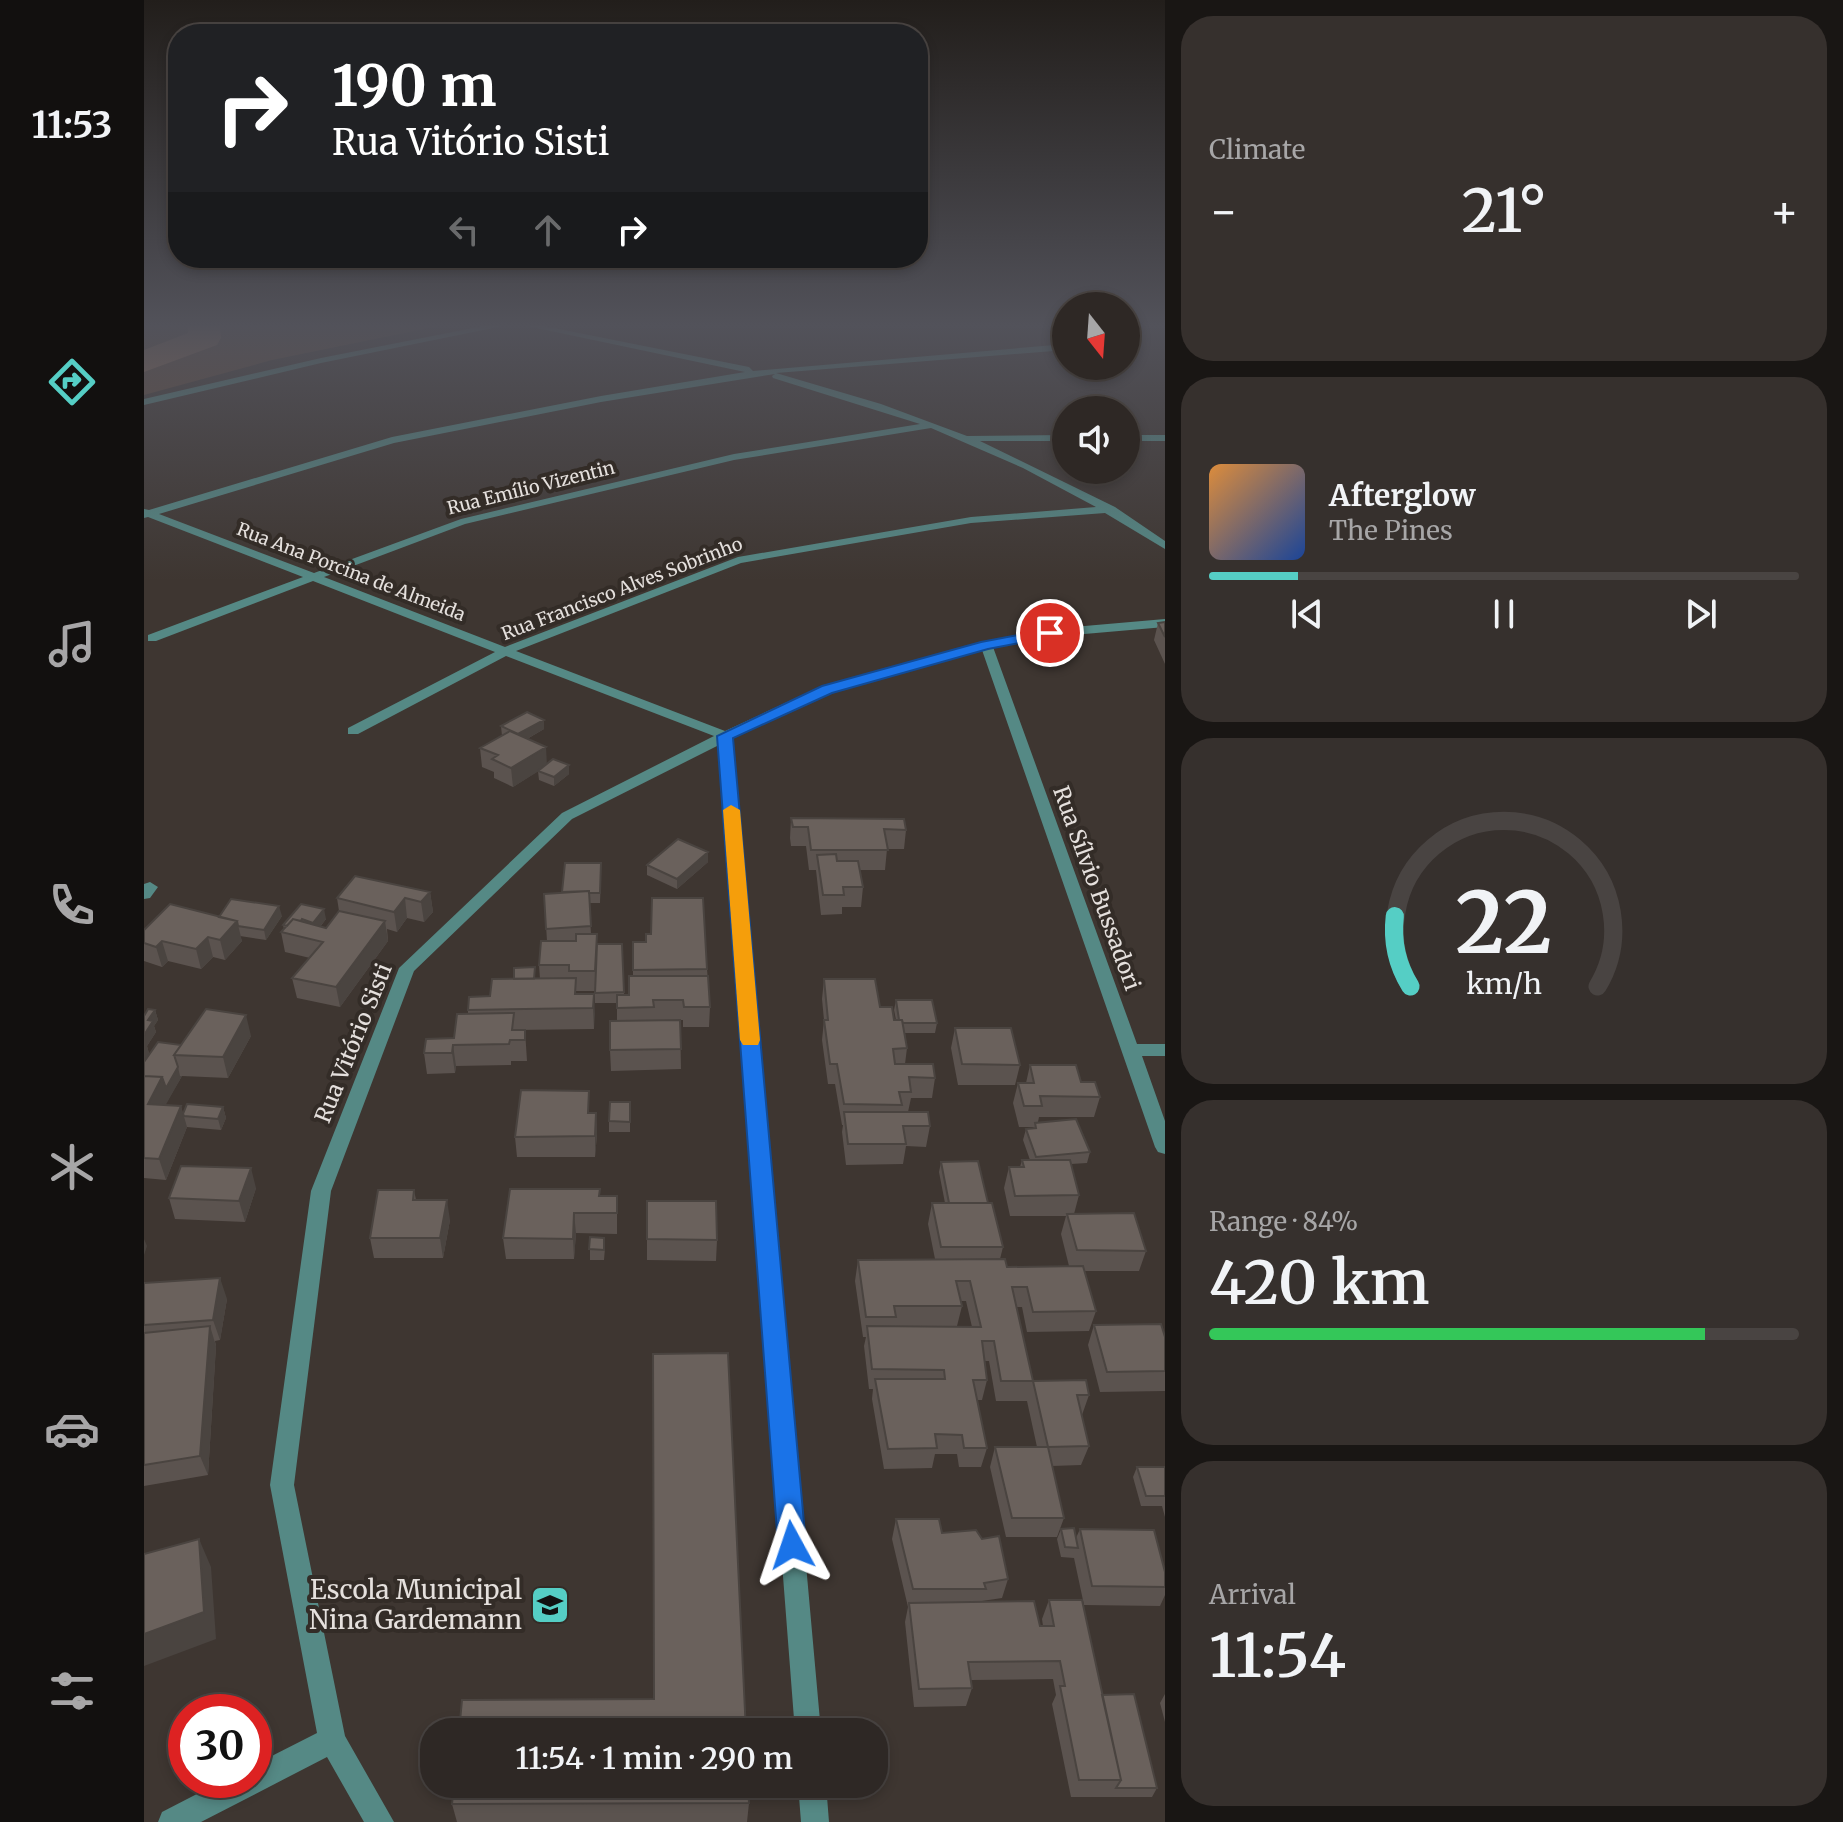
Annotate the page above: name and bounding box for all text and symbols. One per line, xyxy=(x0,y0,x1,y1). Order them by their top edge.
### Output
text: 190 m xyxy=(332,51,497,121)
icon: right xyxy=(200,56,304,160)
text: 11:53 xyxy=(32,103,112,148)
text: Rua Vitório Sisti xyxy=(332,120,609,165)
text: Climate xyxy=(1209,133,1305,166)
text: 21° xyxy=(1461,173,1547,248)
text: − xyxy=(1209,184,1238,239)
text: + xyxy=(1770,184,1799,239)
icon: left xyxy=(442,208,486,252)
icon: ahead xyxy=(526,208,570,252)
icon: right xyxy=(610,208,654,252)
north arrow xyxy=(1052,292,1140,380)
map controls xyxy=(1052,292,1140,484)
icon: directions xyxy=(44,354,100,410)
button: sound xyxy=(1052,396,1140,484)
street label: Rua Emílio Vizentin xyxy=(445,456,617,519)
text: Afterglow xyxy=(1329,476,1476,514)
text: The Pines xyxy=(1329,514,1453,547)
street label: Rua Ana Porcina de Almeida xyxy=(234,517,469,626)
street label: Rua Francisco Alves Sobrinho xyxy=(498,532,746,645)
icon: previous xyxy=(1285,592,1329,636)
icon: pause xyxy=(1482,592,1526,636)
icon: next xyxy=(1679,592,1723,636)
pin xyxy=(1016,599,1084,667)
icon: arrive xyxy=(1028,611,1072,655)
icon: music xyxy=(44,616,100,672)
street label: Rua Sílvio Bussadori xyxy=(1047,782,1147,994)
text: 22 xyxy=(1456,871,1552,976)
icon: phone xyxy=(44,877,100,933)
street label: Rua Vitório Sisti xyxy=(308,959,398,1127)
text: km/h xyxy=(1466,966,1542,1002)
icon: climate xyxy=(44,1139,100,1195)
text: Range · 84% xyxy=(1209,1205,1358,1238)
text: 420 km xyxy=(1209,1245,1430,1320)
icon: car xyxy=(44,1401,100,1457)
position arrow xyxy=(750,1503,834,1587)
place label: Escola Municipal Nina Gardemann xyxy=(309,1573,522,1636)
text: Arrival xyxy=(1209,1578,1296,1611)
school or university icon: Escola Municipal Nina Gardemann xyxy=(529,1584,571,1626)
text: 11:54 xyxy=(1209,1618,1346,1693)
icon: filters xyxy=(44,1663,100,1719)
speed limit sign: 30 xyxy=(168,1694,272,1798)
text: 11:54 · 1 min · 290 m xyxy=(515,1739,793,1777)

